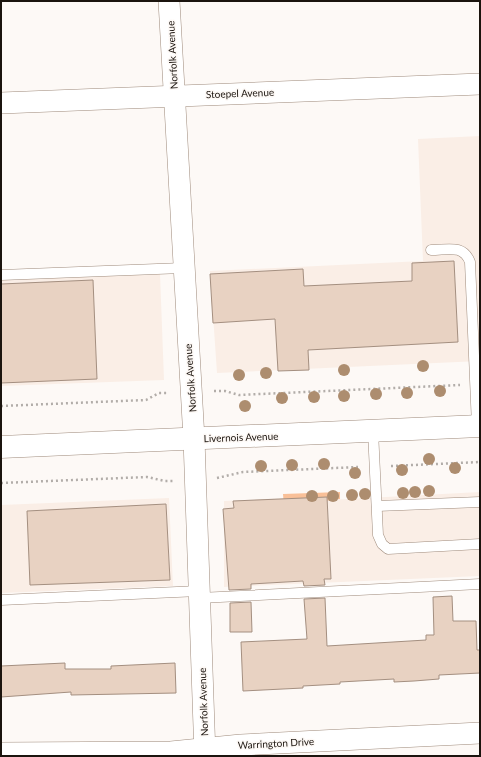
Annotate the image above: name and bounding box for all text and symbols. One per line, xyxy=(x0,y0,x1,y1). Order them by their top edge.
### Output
street label: Norfolk Avenue xyxy=(164,20,180,90)
street label: Stoepel Avenue xyxy=(206,86,274,100)
street label: Norfolk Avenue xyxy=(182,343,198,413)
street label: Livernois Avenue xyxy=(203,430,279,444)
street label: Norfolk Avenue xyxy=(196,668,210,736)
street label: Warrington Drive xyxy=(238,735,314,751)

